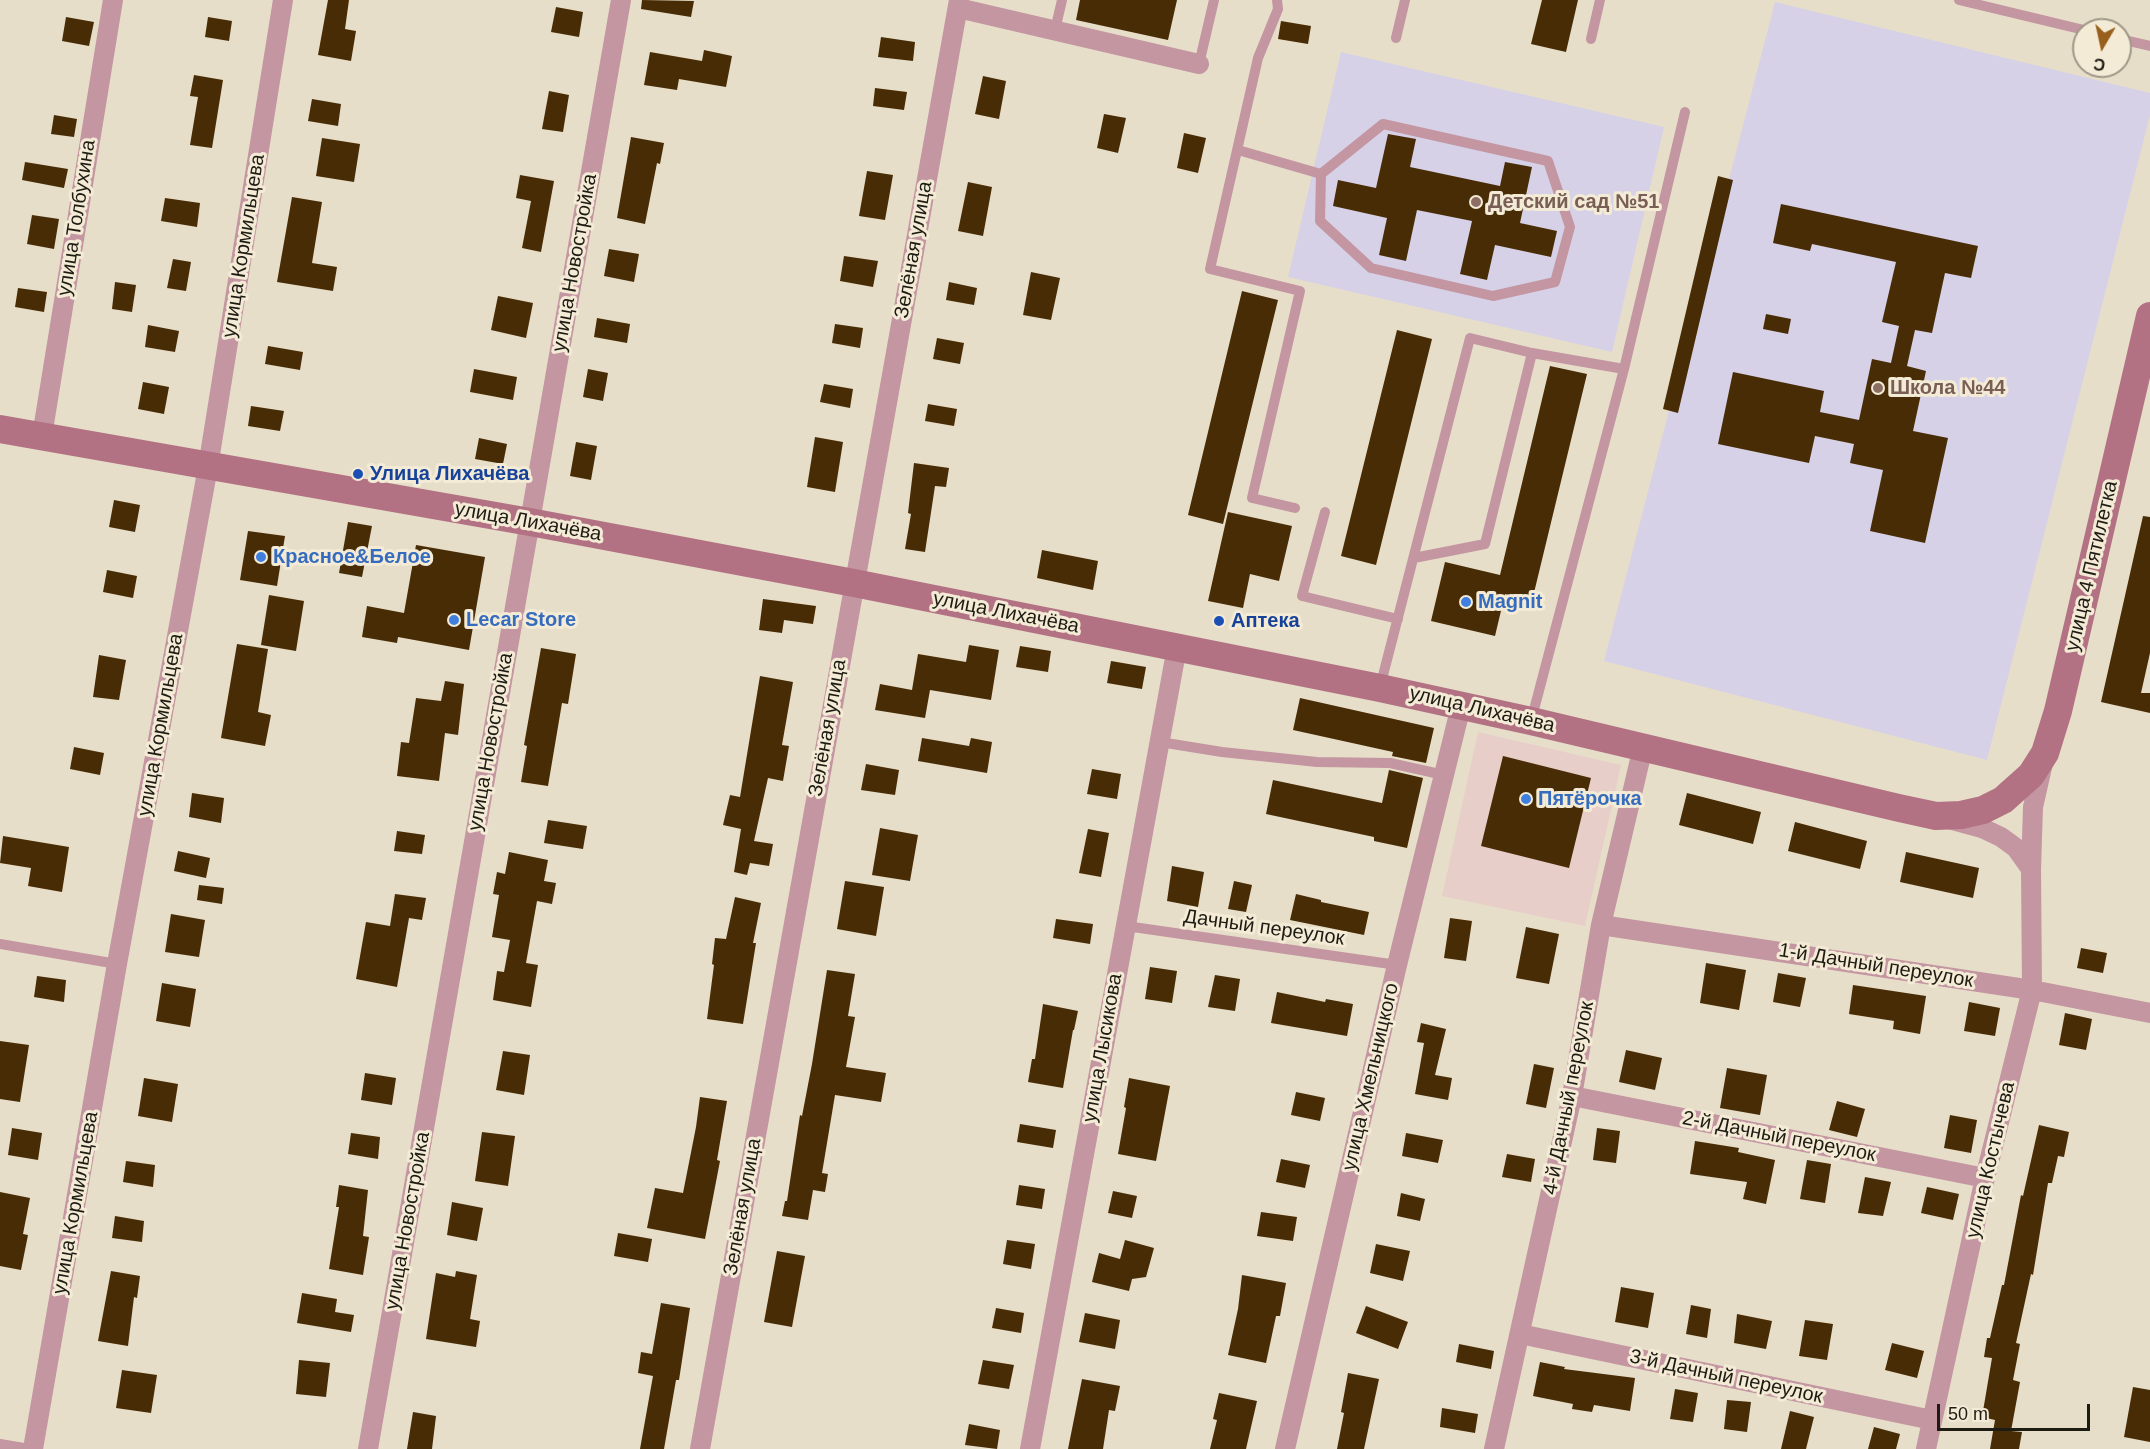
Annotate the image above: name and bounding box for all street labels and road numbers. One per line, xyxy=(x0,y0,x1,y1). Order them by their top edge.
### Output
street label: улица Толбухина xyxy=(53,138,101,298)
street label: улица Кормильцева xyxy=(218,153,270,339)
street label: улица Новостройка xyxy=(548,172,602,354)
street label: Зелёная улица xyxy=(890,180,938,320)
street label: улица 4 Пятилетка xyxy=(2061,478,2123,654)
street label: улица Лихачёва xyxy=(453,497,603,547)
street label: улица Лихачёва xyxy=(931,587,1081,639)
street label: улица Кормильцева xyxy=(133,632,189,818)
street label: улица Новостройка xyxy=(464,651,518,833)
street label: Зелёная улица xyxy=(804,658,852,798)
street label: улица Лихачёва xyxy=(1407,682,1557,738)
street label: Дачный переулок xyxy=(1182,905,1346,951)
street label: 1-й Дачный переулок xyxy=(1777,939,1975,993)
street label: улица Лысикова xyxy=(1078,972,1128,1124)
street label: улица Хмельницкого xyxy=(1338,981,1404,1173)
street label: 4-й Дачный переулок xyxy=(1538,999,1600,1197)
street label: улица Костычева xyxy=(1961,1079,2021,1241)
street label: 2-й Дачный переулок xyxy=(1680,1106,1878,1168)
street label: улица Кормильцева xyxy=(48,1110,104,1296)
street label: улица Новостройка xyxy=(381,1130,435,1312)
street label: Зелёная улица xyxy=(719,1137,767,1277)
street label: 3-й Дачный переулок xyxy=(1627,1345,1825,1409)

